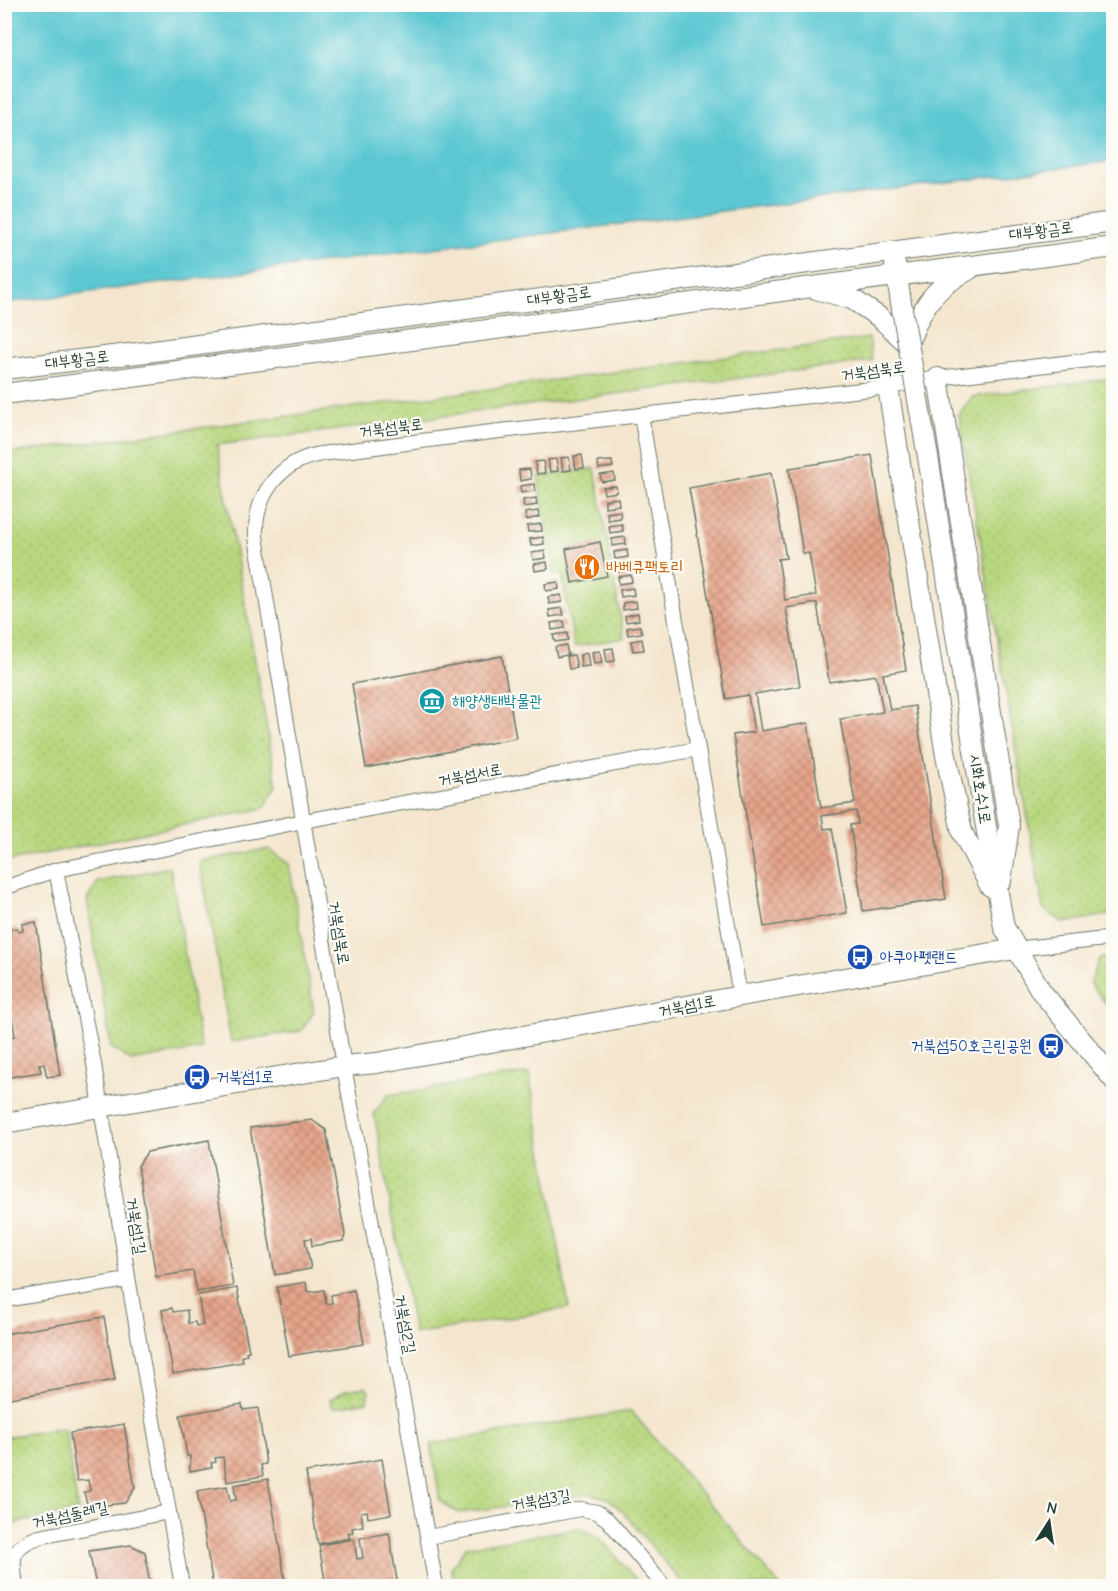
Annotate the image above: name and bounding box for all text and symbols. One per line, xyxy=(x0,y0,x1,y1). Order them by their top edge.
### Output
street label: 대부황금로 xyxy=(1008,218,1074,244)
street label: 대부황금로 xyxy=(526,283,592,309)
street label: 대부황금로 xyxy=(44,347,110,373)
street label: 거북섬북로 xyxy=(840,358,906,384)
street label: 거북섬북로 xyxy=(358,415,424,441)
restaurant icon: 바베큐팩토리 xyxy=(572,552,602,582)
place label: 바베큐팩토리 xyxy=(606,558,683,576)
museum icon: 해양생태박물관 xyxy=(417,686,447,716)
place label: 해양생태박물관 xyxy=(452,692,542,710)
street label: 시화호수1로 xyxy=(966,753,994,825)
street label: 거북섬서로 xyxy=(437,760,503,790)
street label: 거북섬북로 xyxy=(325,900,353,966)
bus stop icon: 아쿠아펫랜드 xyxy=(845,942,875,972)
place label: 아쿠아펫랜드 xyxy=(880,948,957,966)
street label: 거북섬1로 xyxy=(657,992,717,1020)
bus stop icon: 거북섬50호근린공원 xyxy=(1036,1031,1066,1061)
place label: 거북섬50호근린공원 xyxy=(911,1037,1032,1055)
bus stop icon: 거북섬1로 xyxy=(182,1062,212,1092)
place label: 거북섬1로 xyxy=(216,1068,274,1086)
street label: 거북섬1길 xyxy=(123,1196,149,1256)
street label: 거북섬2길 xyxy=(391,1293,419,1355)
street label: 거북섬3길 xyxy=(510,1486,572,1514)
north arrow xyxy=(1019,1492,1079,1552)
street label: 거북섬둘레길 xyxy=(30,1498,110,1532)
text: N xyxy=(1045,1498,1059,1518)

